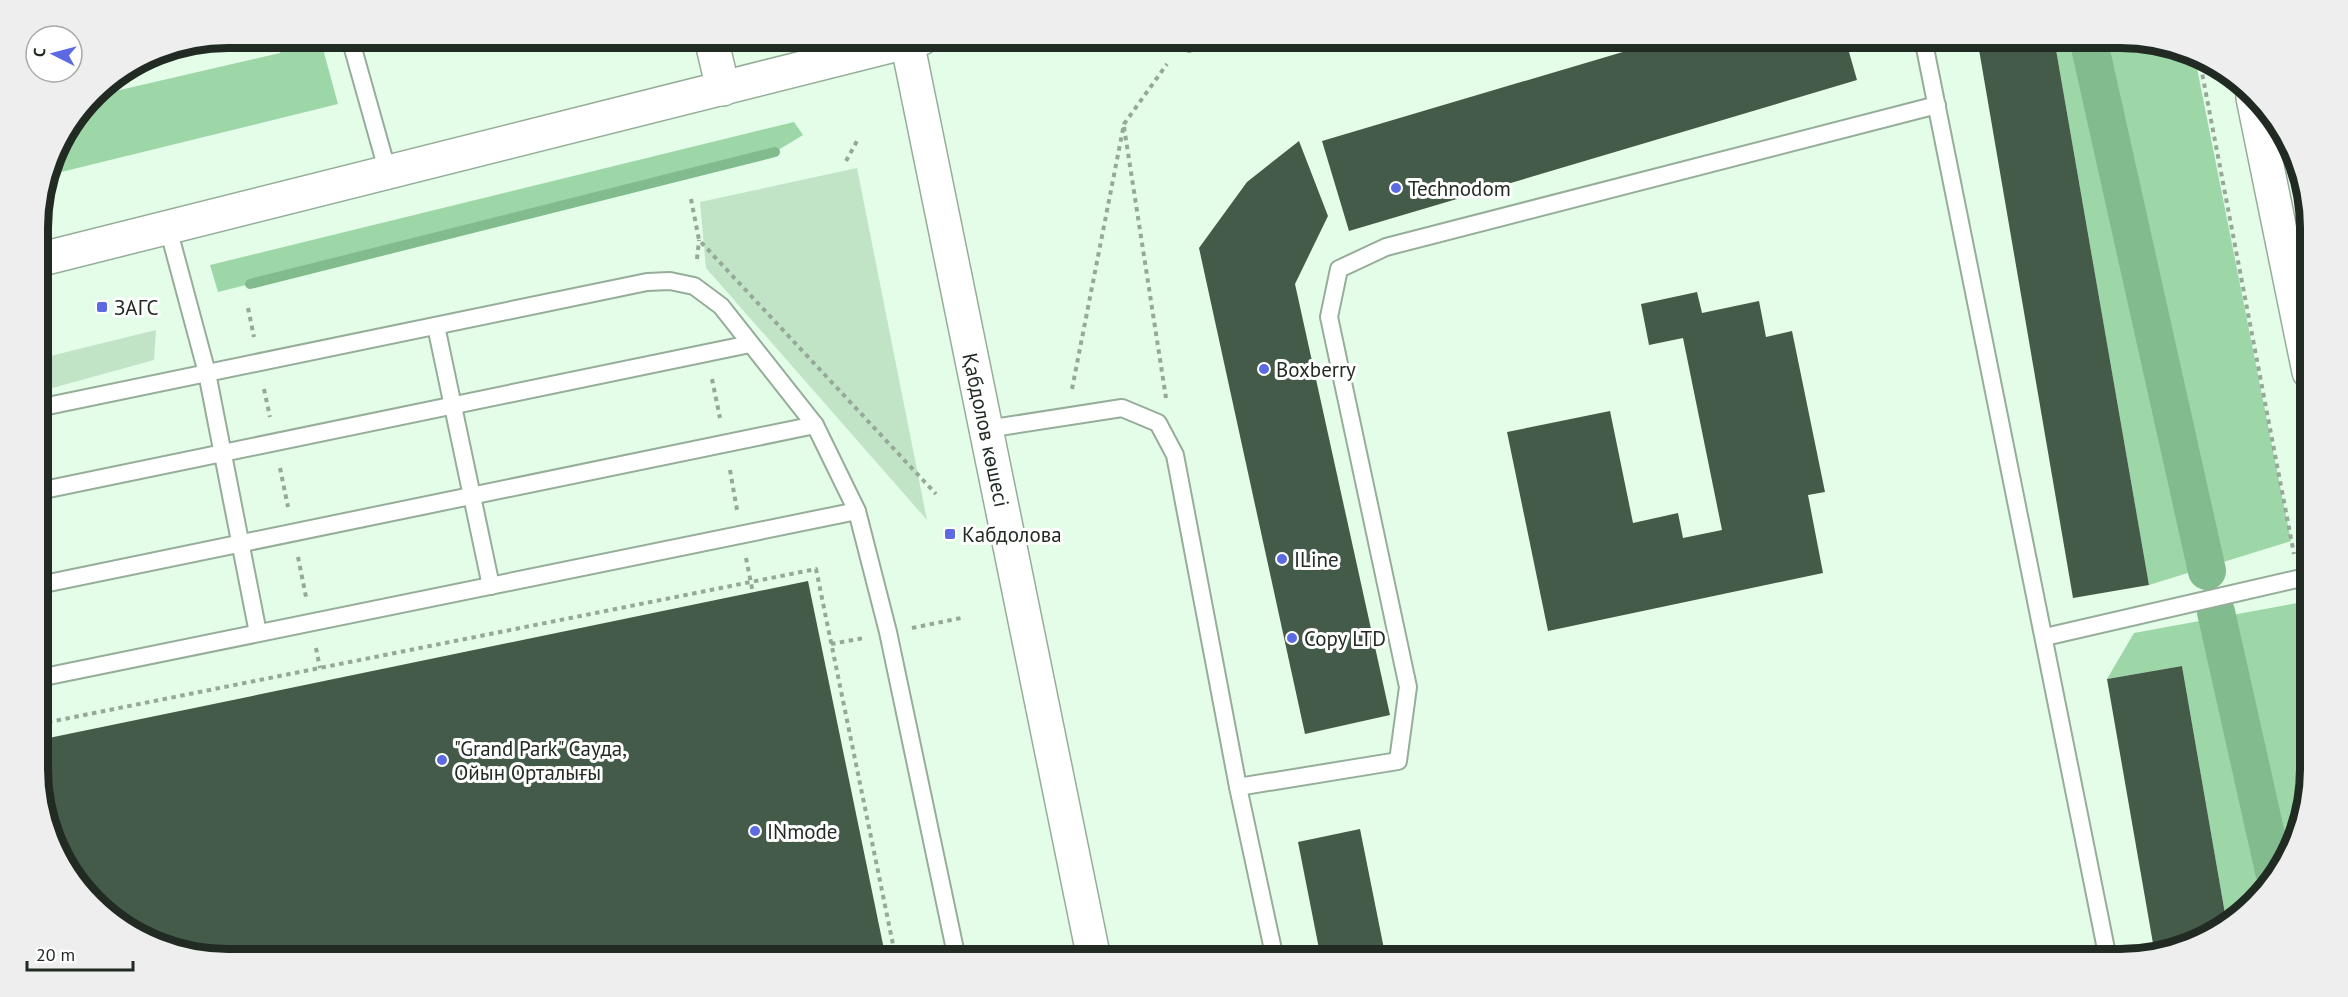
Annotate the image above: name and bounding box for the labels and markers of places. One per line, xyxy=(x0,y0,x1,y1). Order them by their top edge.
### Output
place label: Technodom xyxy=(1408,175,1511,202)
marker: Technodom xyxy=(1389,181,1403,195)
place label: ЗАГС xyxy=(114,294,158,321)
marker: ЗАГС xyxy=(95,300,109,314)
place label: Boxberry xyxy=(1276,356,1356,383)
marker: Boxberry xyxy=(1257,362,1271,376)
place label: Кабдолова xyxy=(962,521,1062,548)
marker: Кабдолова xyxy=(943,527,957,541)
place label: ILine xyxy=(1294,546,1339,573)
marker: ILine xyxy=(1275,552,1289,566)
place label: Copy LTD xyxy=(1304,625,1386,652)
marker: Copy LTD xyxy=(1285,631,1299,645)
place label: "Grand Park" Сауда, Ойын Орталығы xyxy=(454,735,627,786)
marker: "Grand Park" Сауда, Ойын Орталығы xyxy=(435,753,449,767)
place label: INmode xyxy=(767,818,838,845)
marker: INmode xyxy=(748,824,762,838)

